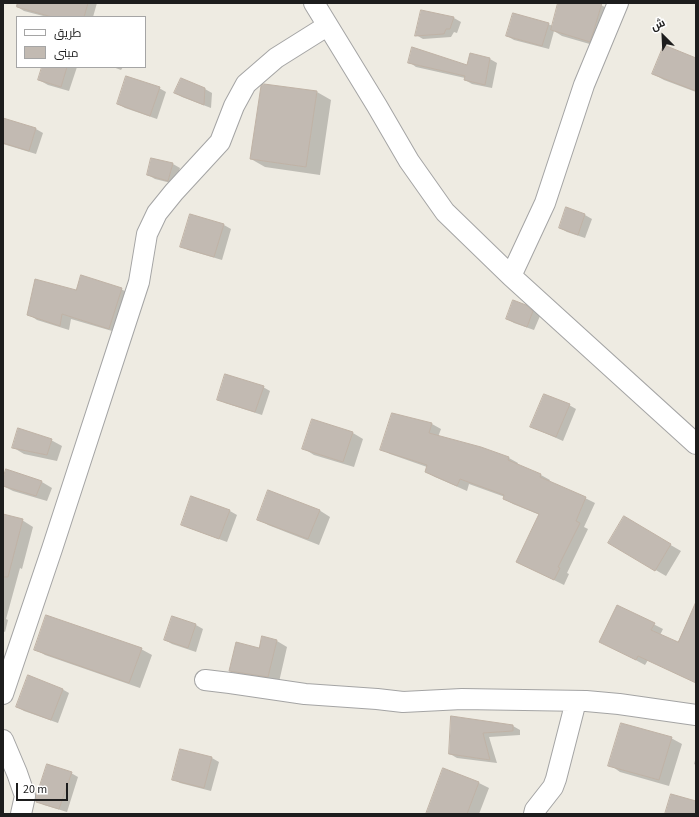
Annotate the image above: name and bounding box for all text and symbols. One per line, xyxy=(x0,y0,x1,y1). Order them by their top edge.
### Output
text: ش xyxy=(648,15,667,34)
legend xyxy=(16,16,146,68)
north arrow xyxy=(643,16,683,56)
text: طريق xyxy=(54,25,81,42)
text: مبنى xyxy=(54,45,79,62)
scale bar xyxy=(18,775,70,801)
text: 20 m xyxy=(23,781,47,798)

